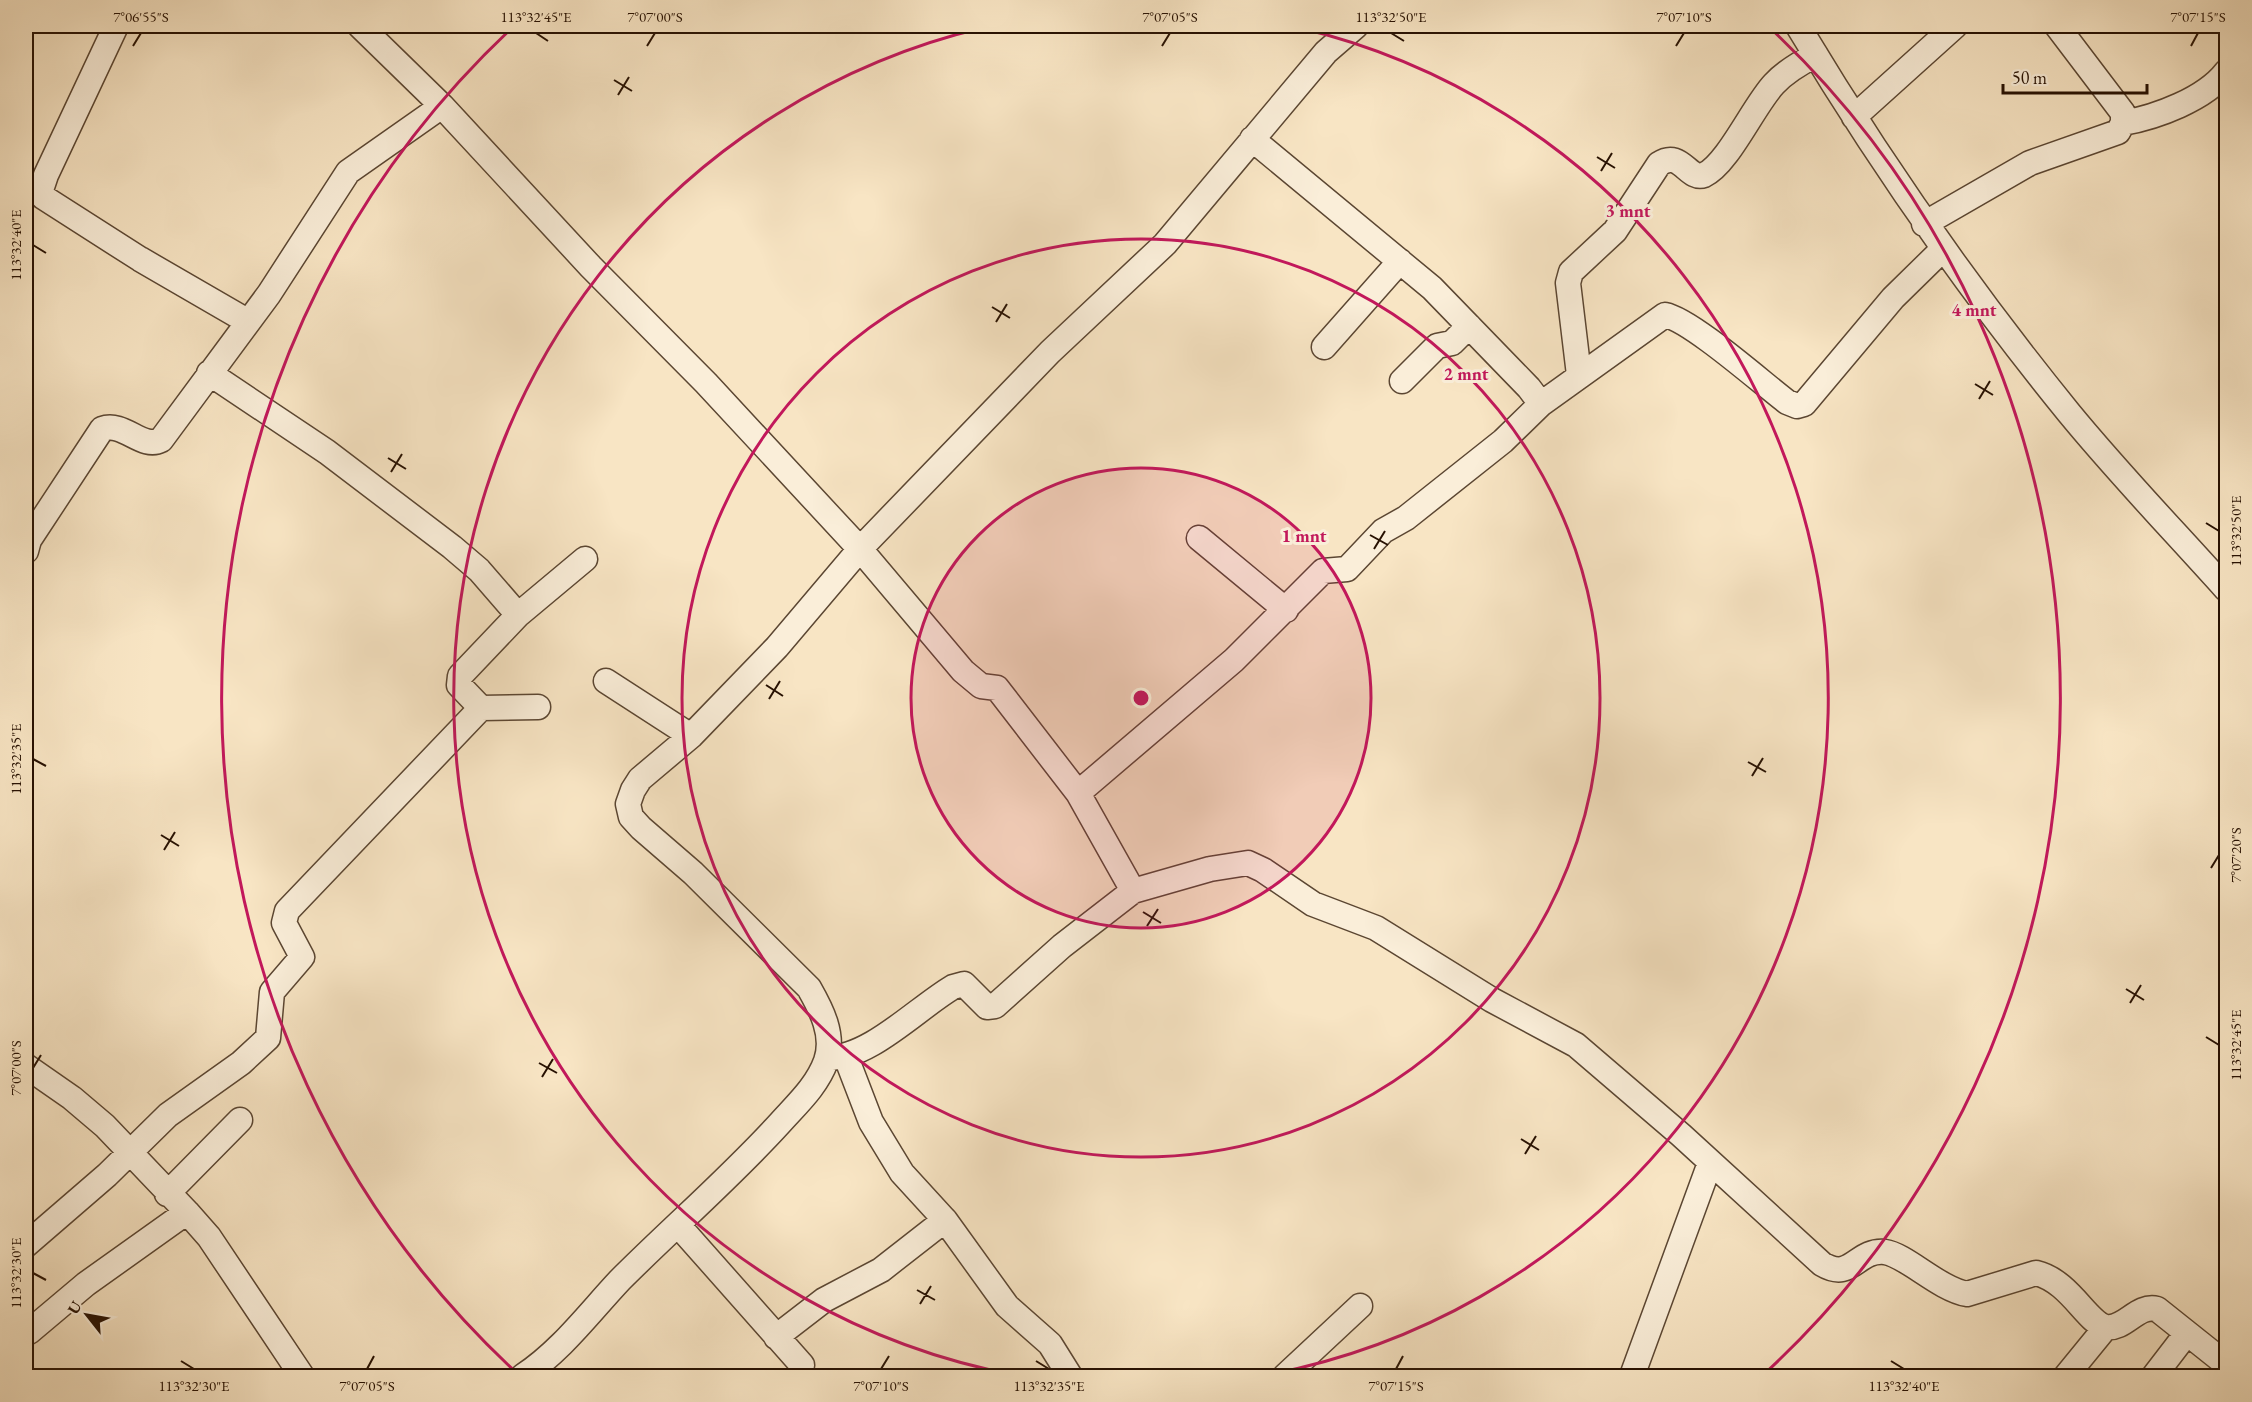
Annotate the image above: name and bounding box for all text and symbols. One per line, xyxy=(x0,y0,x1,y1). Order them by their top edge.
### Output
text: 7°06'55"S xyxy=(113,7,169,26)
text: 113°32'45"E xyxy=(500,7,572,26)
text: 7°07'00"S xyxy=(627,7,683,26)
text: 7°07'05"S xyxy=(1142,7,1198,26)
text: 113°32'50"E xyxy=(1355,7,1427,26)
text: 7°07'10"S xyxy=(1656,7,1712,26)
text: 7°07'15"S xyxy=(2170,7,2226,26)
scale bar xyxy=(2003,57,2147,95)
text: 50 m xyxy=(2012,66,2047,89)
text: 3 mnt xyxy=(1606,199,1651,222)
text: 113°32'40"E xyxy=(6,209,25,281)
text: 4 mnt xyxy=(1952,298,1997,321)
text: 2 mnt xyxy=(1444,362,1489,385)
text: 113°32'50"E xyxy=(2226,495,2245,567)
text: 1 mnt xyxy=(1282,524,1327,547)
centre of rings xyxy=(1131,688,1151,708)
text: 113°32'35"E xyxy=(6,723,25,795)
text: 7°07'20"S xyxy=(2226,827,2245,883)
text: 113°32'45"E xyxy=(2226,1009,2245,1081)
text: 7°07'00"S xyxy=(6,1040,25,1096)
text: 113°32'30"E xyxy=(6,1237,25,1309)
north arrow xyxy=(57,1285,117,1345)
text: U xyxy=(63,1297,87,1318)
text: 113°32'30"E xyxy=(158,1376,230,1395)
text: 7°07'05"S xyxy=(339,1376,395,1395)
text: 7°07'10"S xyxy=(853,1376,909,1395)
text: 113°32'35"E xyxy=(1013,1376,1085,1395)
text: 7°07'15"S xyxy=(1368,1376,1424,1395)
text: 113°32'40"E xyxy=(1868,1376,1940,1395)

